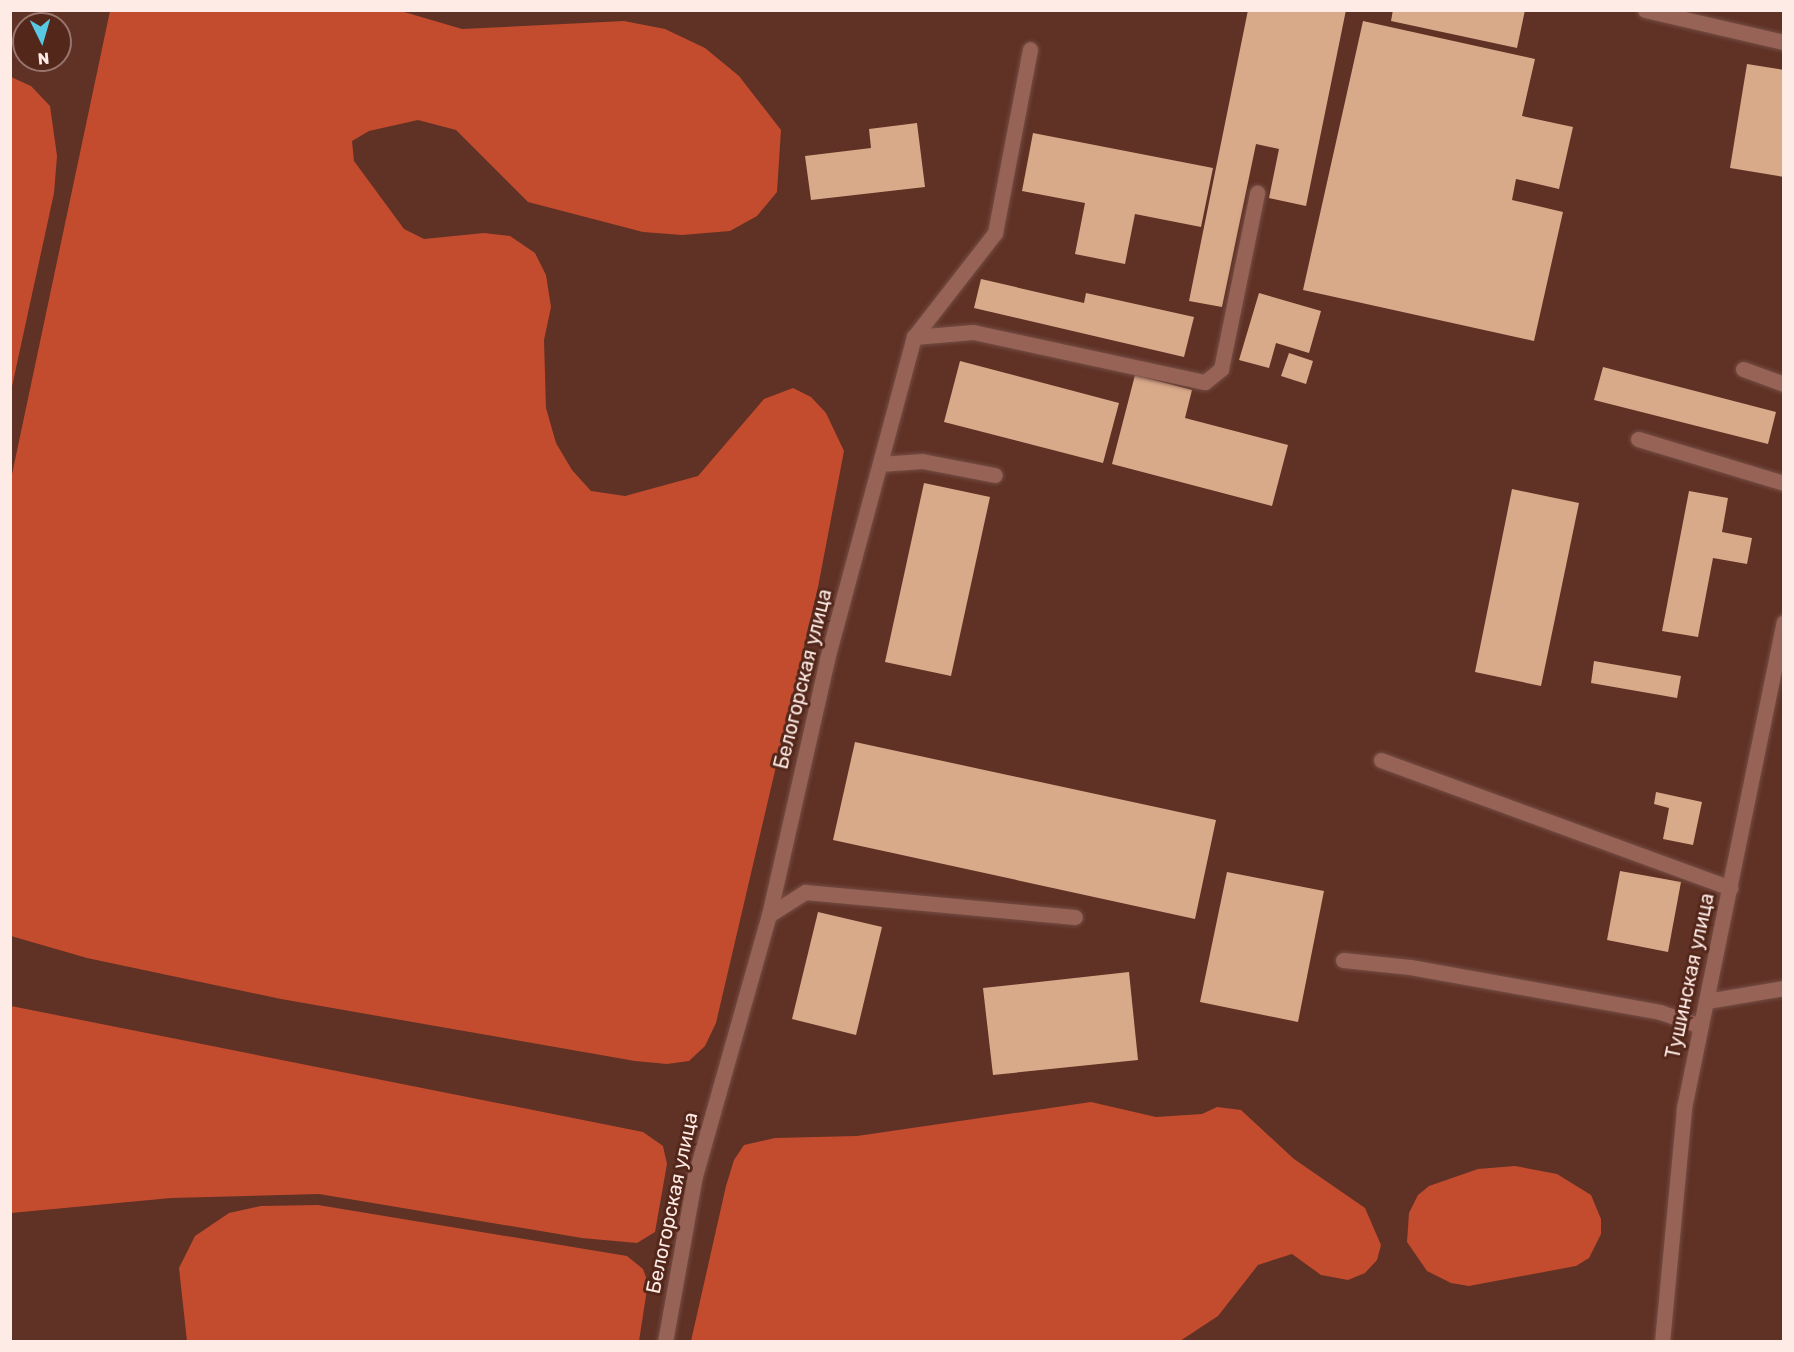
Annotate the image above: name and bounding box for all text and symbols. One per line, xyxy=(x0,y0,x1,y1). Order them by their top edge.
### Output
north arrow xyxy=(12,12,72,72)
text: N xyxy=(37,48,50,68)
street label: Белогорская улица xyxy=(769,586,837,772)
street label: Тушинская улица xyxy=(1661,891,1719,1061)
street label: Белогорская улица xyxy=(641,1110,703,1296)

